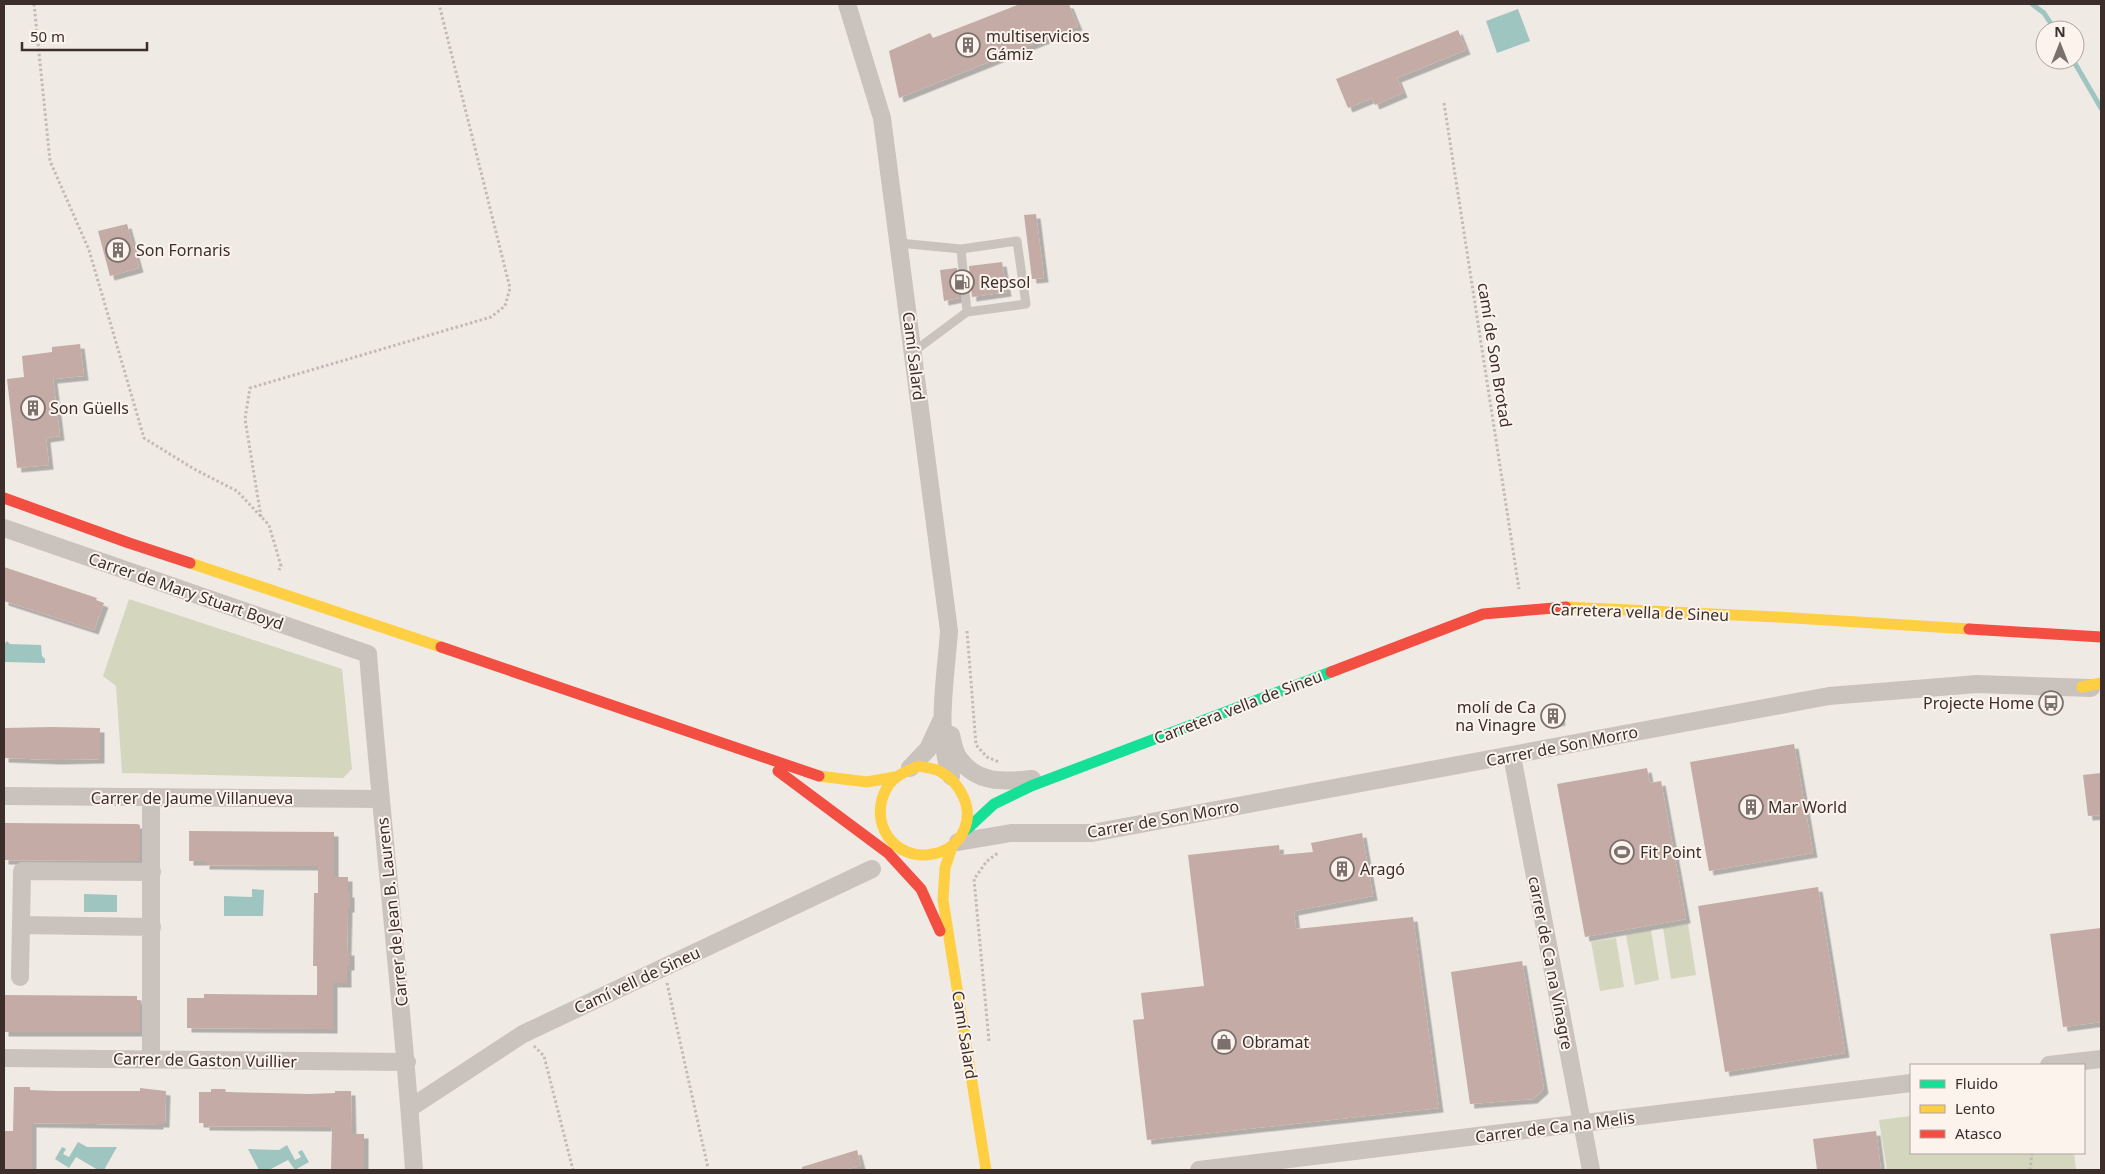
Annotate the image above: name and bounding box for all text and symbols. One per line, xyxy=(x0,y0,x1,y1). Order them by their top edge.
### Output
scale bar xyxy=(22,20,148,52)
north arrow xyxy=(2035,20,2085,70)
text: N xyxy=(2054,22,2066,41)
place label: multiservicios Gámiz xyxy=(986,25,1090,65)
text: 50 m xyxy=(30,26,65,46)
building icon: multiservicios Gámiz xyxy=(955,32,981,58)
building icon: Son Fornaris xyxy=(105,237,131,263)
place label: Son Fornaris xyxy=(136,239,230,261)
fuel station icon: Repsol xyxy=(949,269,975,295)
place label: Repsol xyxy=(980,271,1030,293)
street label: camí de Son Brotad xyxy=(1473,281,1517,429)
street label: Camí Salard xyxy=(898,310,930,402)
building icon: Son Güells xyxy=(20,395,46,421)
place label: Son Güells xyxy=(50,397,129,419)
street label: Carrer de Mary Stuart Boyd xyxy=(86,547,286,635)
street label: Carretera vella de Sineu xyxy=(1550,598,1730,626)
street label: Carretera vella de Sineu xyxy=(1151,665,1325,749)
bus stop icon: Projecte Home xyxy=(2038,690,2064,716)
place label: Projecte Home xyxy=(1923,692,2034,714)
place label: molí de Ca na Vinagre xyxy=(1455,696,1536,736)
building icon: molí de Ca na Vinagre xyxy=(1540,703,1566,729)
street label: Carrer de Son Morro xyxy=(1484,721,1640,771)
street label: Carrer de Jaume Villanueva xyxy=(91,787,293,809)
building icon: Mar World xyxy=(1738,794,1764,820)
street label: Carrer de Son Morro xyxy=(1085,795,1241,843)
place label: Mar World xyxy=(1768,796,1847,818)
street label: Carrer de Jean B. Laurens xyxy=(371,816,413,1008)
sports icon: Fit Point xyxy=(1609,839,1635,865)
place label: Fit Point xyxy=(1640,841,1702,863)
building icon: Aragó xyxy=(1329,856,1355,882)
place label: Aragó xyxy=(1360,858,1405,880)
street label: carrer de Ca na Vinagre xyxy=(1523,874,1579,1052)
street label: Camí vell de Sineu xyxy=(570,941,704,1019)
street label: Camí Salard xyxy=(947,989,983,1081)
shop icon: Obramat xyxy=(1211,1029,1237,1055)
place label: Obramat xyxy=(1242,1031,1310,1053)
street label: Carrer de Gaston Vuillier xyxy=(113,1047,298,1073)
legend xyxy=(1910,1064,2085,1154)
text: Fluido xyxy=(1955,1073,1998,1093)
text: Lento xyxy=(1955,1098,1995,1118)
street label: Carrer de Ca na Melis xyxy=(1474,1106,1636,1148)
text: Atasco xyxy=(1955,1123,2002,1143)

